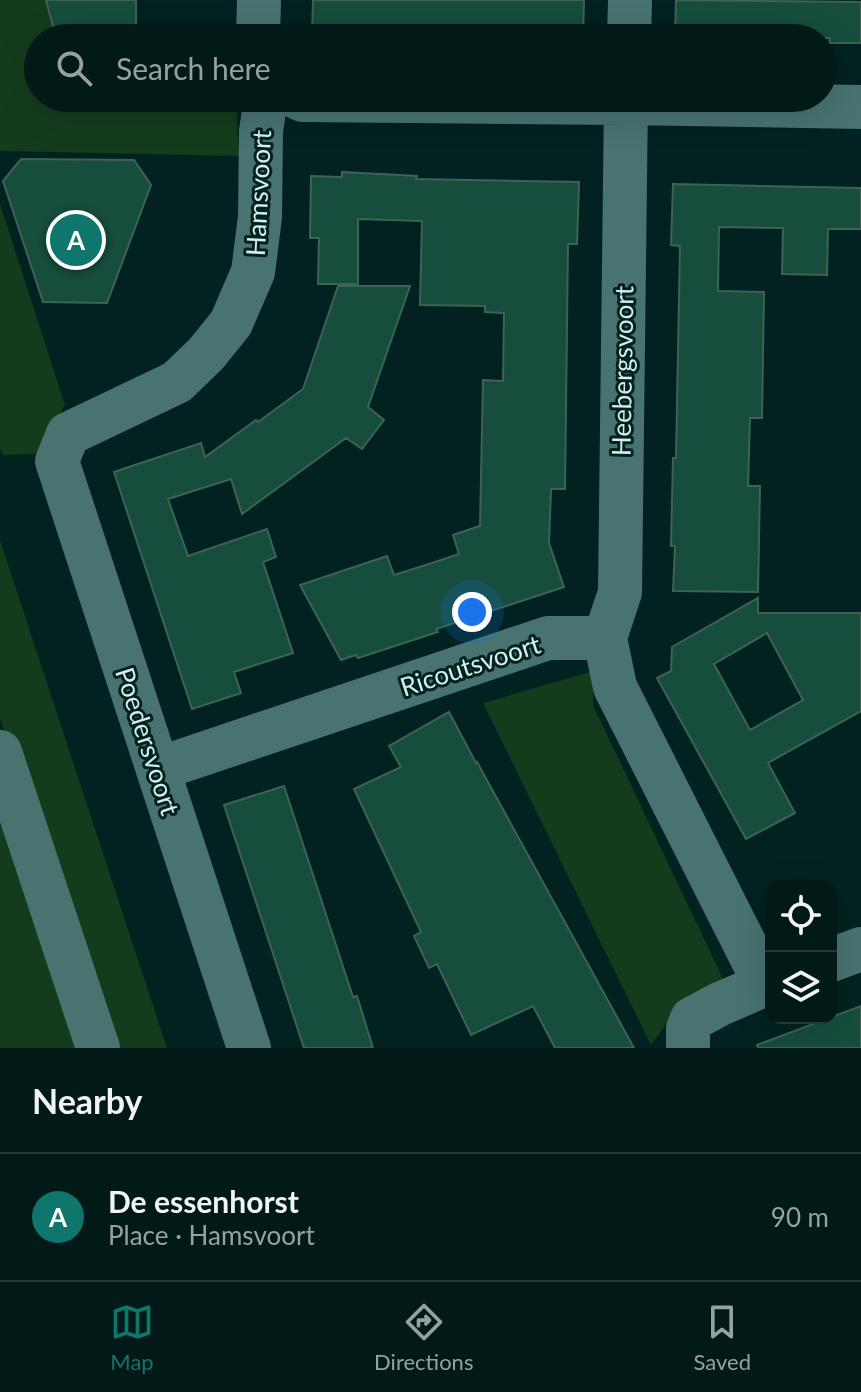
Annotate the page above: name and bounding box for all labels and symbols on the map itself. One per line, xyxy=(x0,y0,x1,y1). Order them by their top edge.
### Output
street label: Hamsvoort xyxy=(239,128,277,257)
pin: A xyxy=(50,210,102,270)
street label: Heebergsvoort xyxy=(605,285,639,456)
your location xyxy=(452,592,492,632)
street label: Ricoutsvoort xyxy=(396,627,545,703)
street label: Poedersvoort xyxy=(109,663,187,820)

